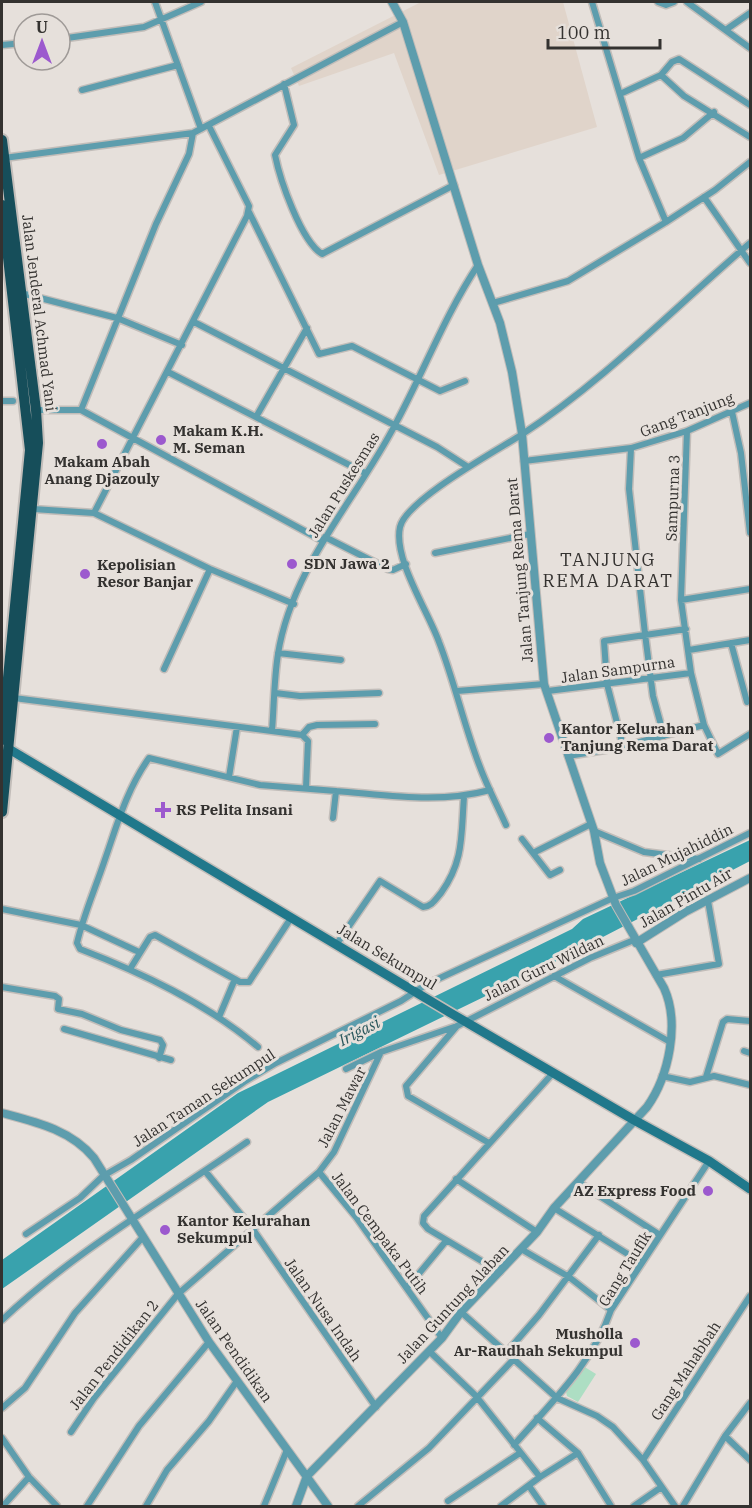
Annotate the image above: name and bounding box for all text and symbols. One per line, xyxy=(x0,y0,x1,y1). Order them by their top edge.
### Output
north arrow xyxy=(12,12,72,72)
scale bar xyxy=(548,12,660,50)
text: U xyxy=(36,17,48,37)
text: 100 m xyxy=(557,21,611,44)
street label: Jalan Jenderal Achmad Yani xyxy=(18,213,61,413)
street label: Gang Tanjung xyxy=(637,388,736,441)
place label: Makam K.H. M. Seman xyxy=(173,421,264,457)
street label: Jalan Puskesmas xyxy=(304,429,384,541)
marker: Makam K.H. M. Seman xyxy=(154,433,168,447)
marker: Makam Abah Anang Djazouly xyxy=(95,437,109,451)
place label: Makam Abah Anang Djazouly xyxy=(44,452,160,488)
street label: Sampurna 3 xyxy=(661,454,684,542)
street label: Jalan Tanjung Rema Darat xyxy=(502,477,537,663)
district label: TANJUNG REMA DARAT xyxy=(543,548,673,592)
place label: SDN Jawa 2 xyxy=(304,554,390,573)
place label: Kepolisian Resor Banjar xyxy=(97,555,194,591)
marker: SDN Jawa 2 xyxy=(285,557,299,571)
marker: Kepolisian Resor Banjar xyxy=(78,567,92,581)
street label: Jalan Sampurna xyxy=(560,652,676,687)
place label: Kantor Kelurahan Tanjung Rema Darat xyxy=(561,719,714,755)
marker: Kantor Kelurahan Tanjung Rema Darat xyxy=(542,731,556,745)
place label: RS Pelita Insani xyxy=(176,800,293,819)
marker: RS Pelita Insani xyxy=(154,801,172,819)
street label: Jalan Mujahiddin xyxy=(618,819,736,890)
street label: Jalan Pintu Air xyxy=(636,863,736,932)
street label: Jalan Sekumpul xyxy=(334,919,440,994)
street label: Jalan Guru Wildan xyxy=(481,930,607,1005)
water label: Irigasi xyxy=(334,1012,383,1050)
street label: Jalan Taman Sekumpul xyxy=(129,1044,278,1151)
street label: Jalan Mawar xyxy=(313,1063,370,1150)
street label: Jalan Cempaka Putih xyxy=(328,1168,433,1298)
place label: AZ Express Food xyxy=(573,1181,697,1200)
marker: AZ Express Food xyxy=(701,1184,715,1198)
place label: Kantor Kelurahan Sekumpul xyxy=(177,1211,310,1247)
marker: Kantor Kelurahan Sekumpul xyxy=(158,1223,172,1237)
street label: Gang Taufik xyxy=(594,1227,655,1310)
street label: Jalan Guntung Alaban xyxy=(393,1240,513,1367)
street label: Jalan Nusa Indah xyxy=(281,1254,366,1365)
street label: Jalan Pendidikan xyxy=(192,1295,277,1406)
street label: Jalan Pendidikan 2 xyxy=(65,1296,162,1413)
street label: Gang Mahabbah xyxy=(646,1317,725,1424)
place label: Musholla Ar-Raudhah Sekumpul xyxy=(454,1324,623,1360)
marker: Musholla Ar-Raudhah Sekumpul xyxy=(628,1336,642,1350)

